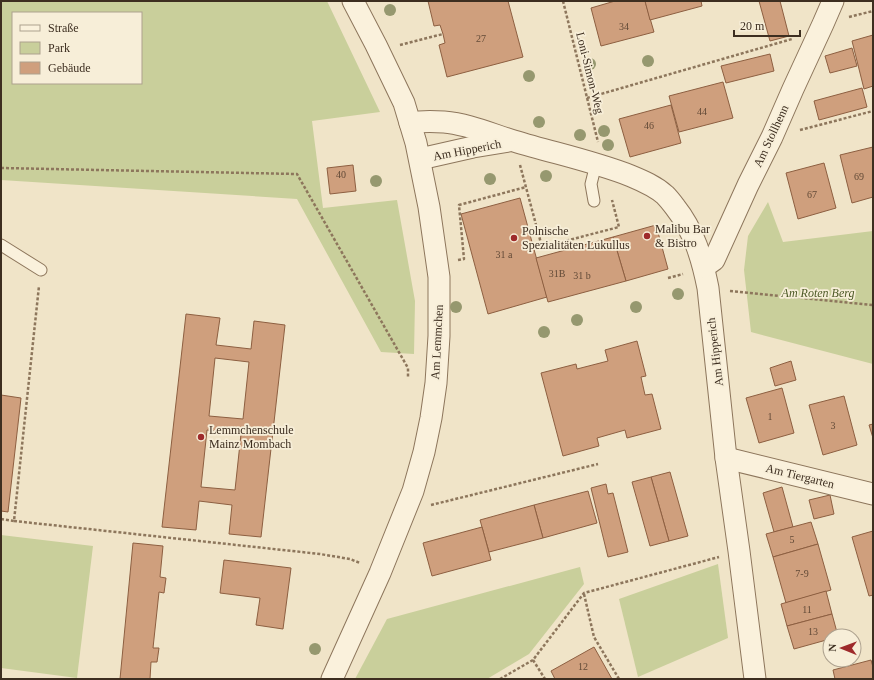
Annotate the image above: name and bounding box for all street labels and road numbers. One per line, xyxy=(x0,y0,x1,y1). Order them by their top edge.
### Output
street label: Loni-Simon-Weg xyxy=(573,31,607,115)
street label: Am Stollhenn xyxy=(750,103,792,169)
street label: Am Hipperich xyxy=(432,137,502,163)
street label: Am Lemmchen xyxy=(428,304,446,380)
street label: Am Hipperich xyxy=(704,317,726,387)
street label: Am Tiergarten xyxy=(764,461,836,491)

